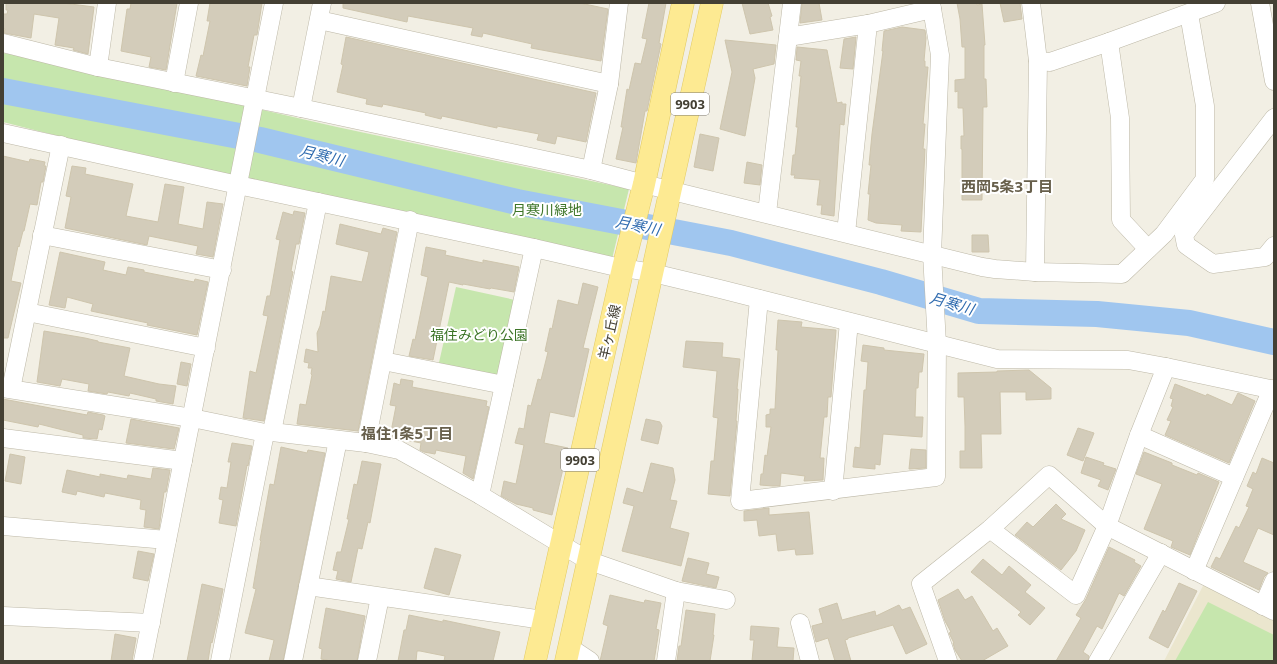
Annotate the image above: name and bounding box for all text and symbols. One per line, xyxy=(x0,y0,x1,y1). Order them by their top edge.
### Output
road number: 9903 xyxy=(671,93,709,115)
water label: 月寒川 xyxy=(298,140,348,171)
district label: 西岡5条3丁目 xyxy=(961,176,1053,196)
park label: 月寒川緑地 xyxy=(512,200,582,219)
water label: 月寒川 xyxy=(614,211,664,239)
water label: 月寒川 xyxy=(928,287,978,319)
street label: 羊ヶ丘線 xyxy=(593,303,625,361)
park label: 福住みどり公園 xyxy=(430,325,528,344)
district label: 福住1条5丁目 xyxy=(360,423,453,443)
road number: 9903 xyxy=(561,449,599,471)

